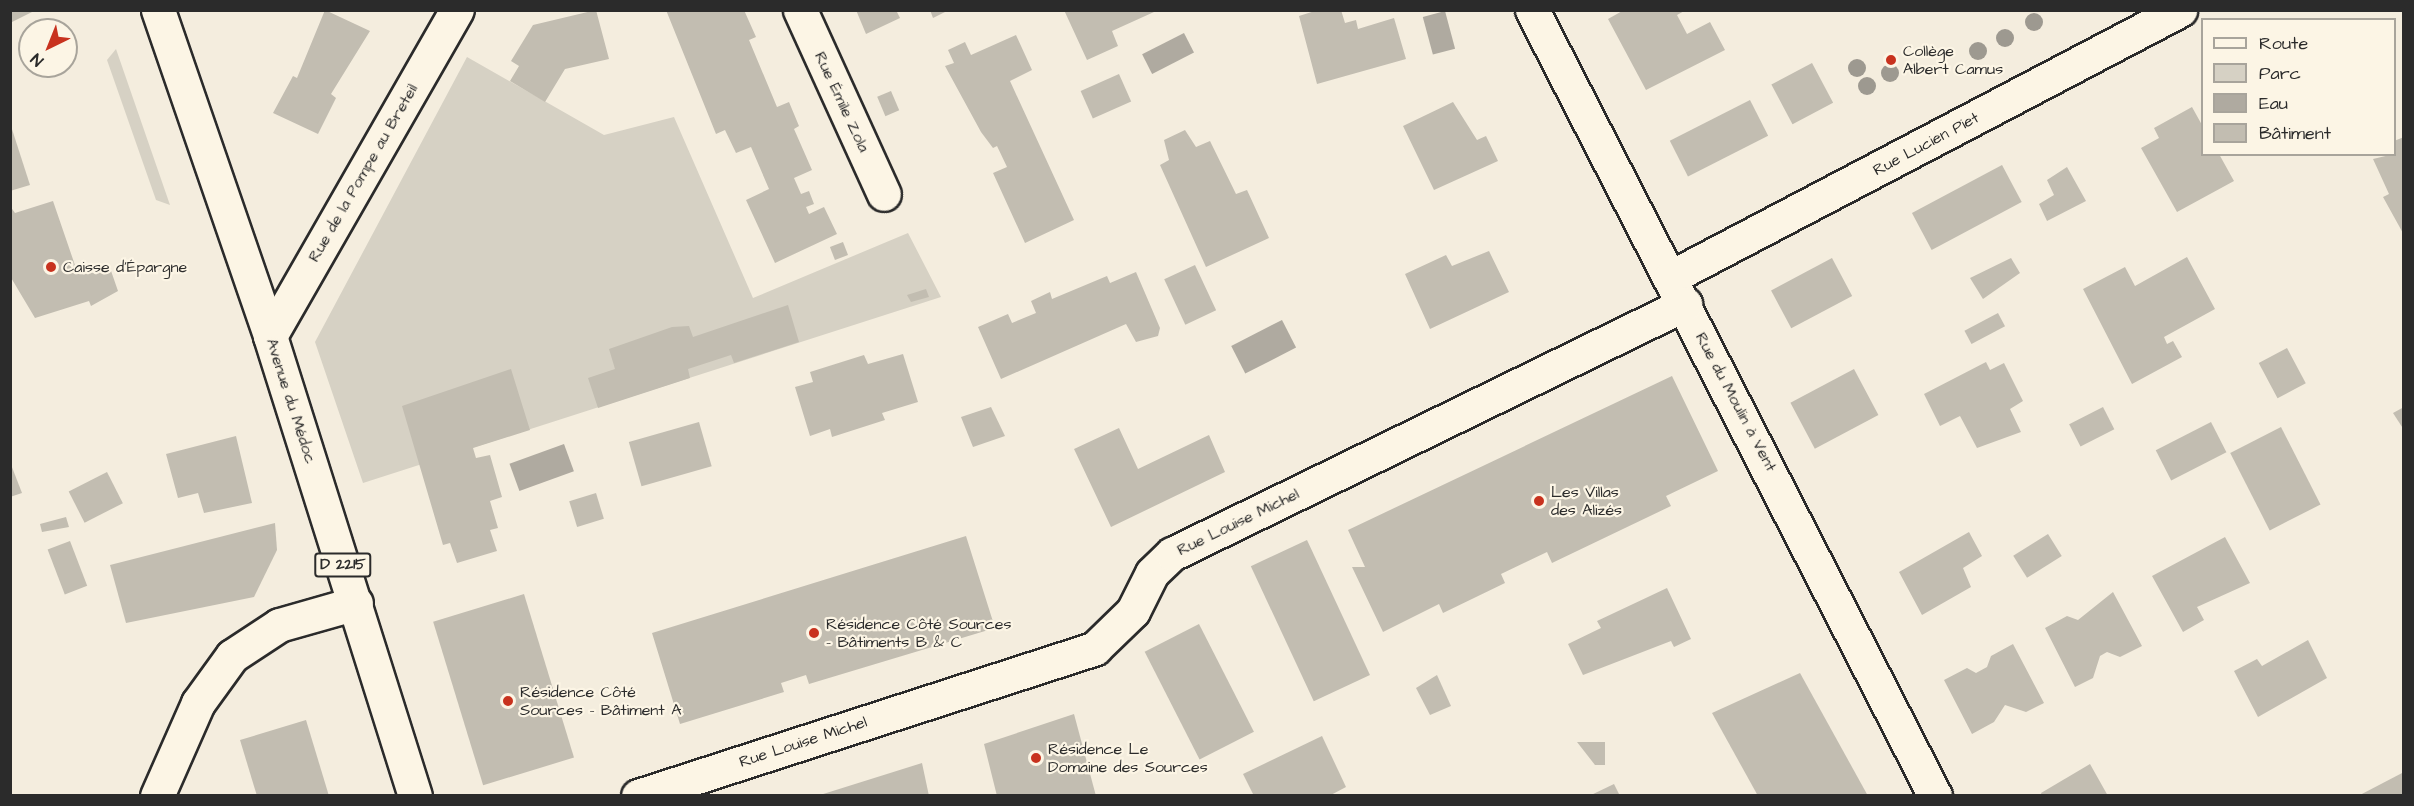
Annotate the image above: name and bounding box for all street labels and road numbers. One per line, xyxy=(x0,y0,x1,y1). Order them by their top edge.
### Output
street label: Rue Émile Zola xyxy=(810,49,874,155)
street label: Rue de la Pompe au Breteil xyxy=(304,81,422,265)
street label: Rue Lucien Piet xyxy=(1870,108,1982,180)
street label: Rue du Moulin à Vent xyxy=(1691,329,1781,475)
street label: Avenue du Médoc xyxy=(262,336,320,466)
street label: Rue Louise Michel xyxy=(1174,484,1302,560)
road number: D 2215 xyxy=(313,553,373,577)
street label: Rue Louise Michel xyxy=(737,712,869,772)

